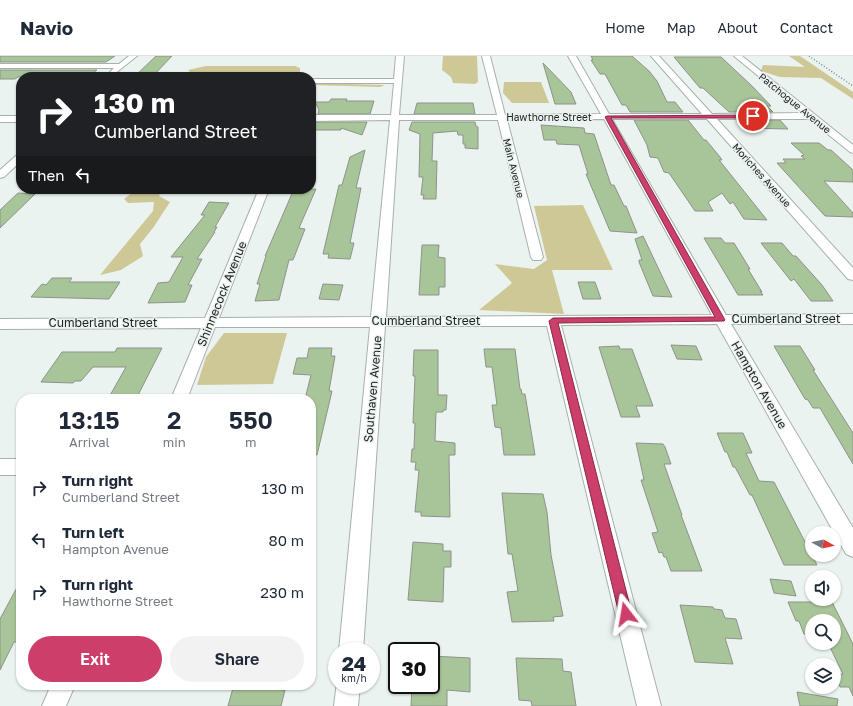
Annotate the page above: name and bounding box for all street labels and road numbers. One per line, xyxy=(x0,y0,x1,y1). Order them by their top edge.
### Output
street label: Patchogue Avenue xyxy=(756,70,834,136)
street label: Hawthorne Street xyxy=(506,111,592,123)
street label: Main Avenue xyxy=(501,137,527,199)
street label: Moriches Avenue xyxy=(730,141,794,210)
street label: Shinnecock Avenue xyxy=(194,239,250,349)
street label: Cumberland Street xyxy=(732,311,841,326)
street label: Cumberland Street xyxy=(372,313,481,328)
street label: Cumberland Street xyxy=(49,315,158,330)
street label: Southaven Avenue xyxy=(360,335,385,443)
street label: Hampton Avenue xyxy=(728,338,791,431)

